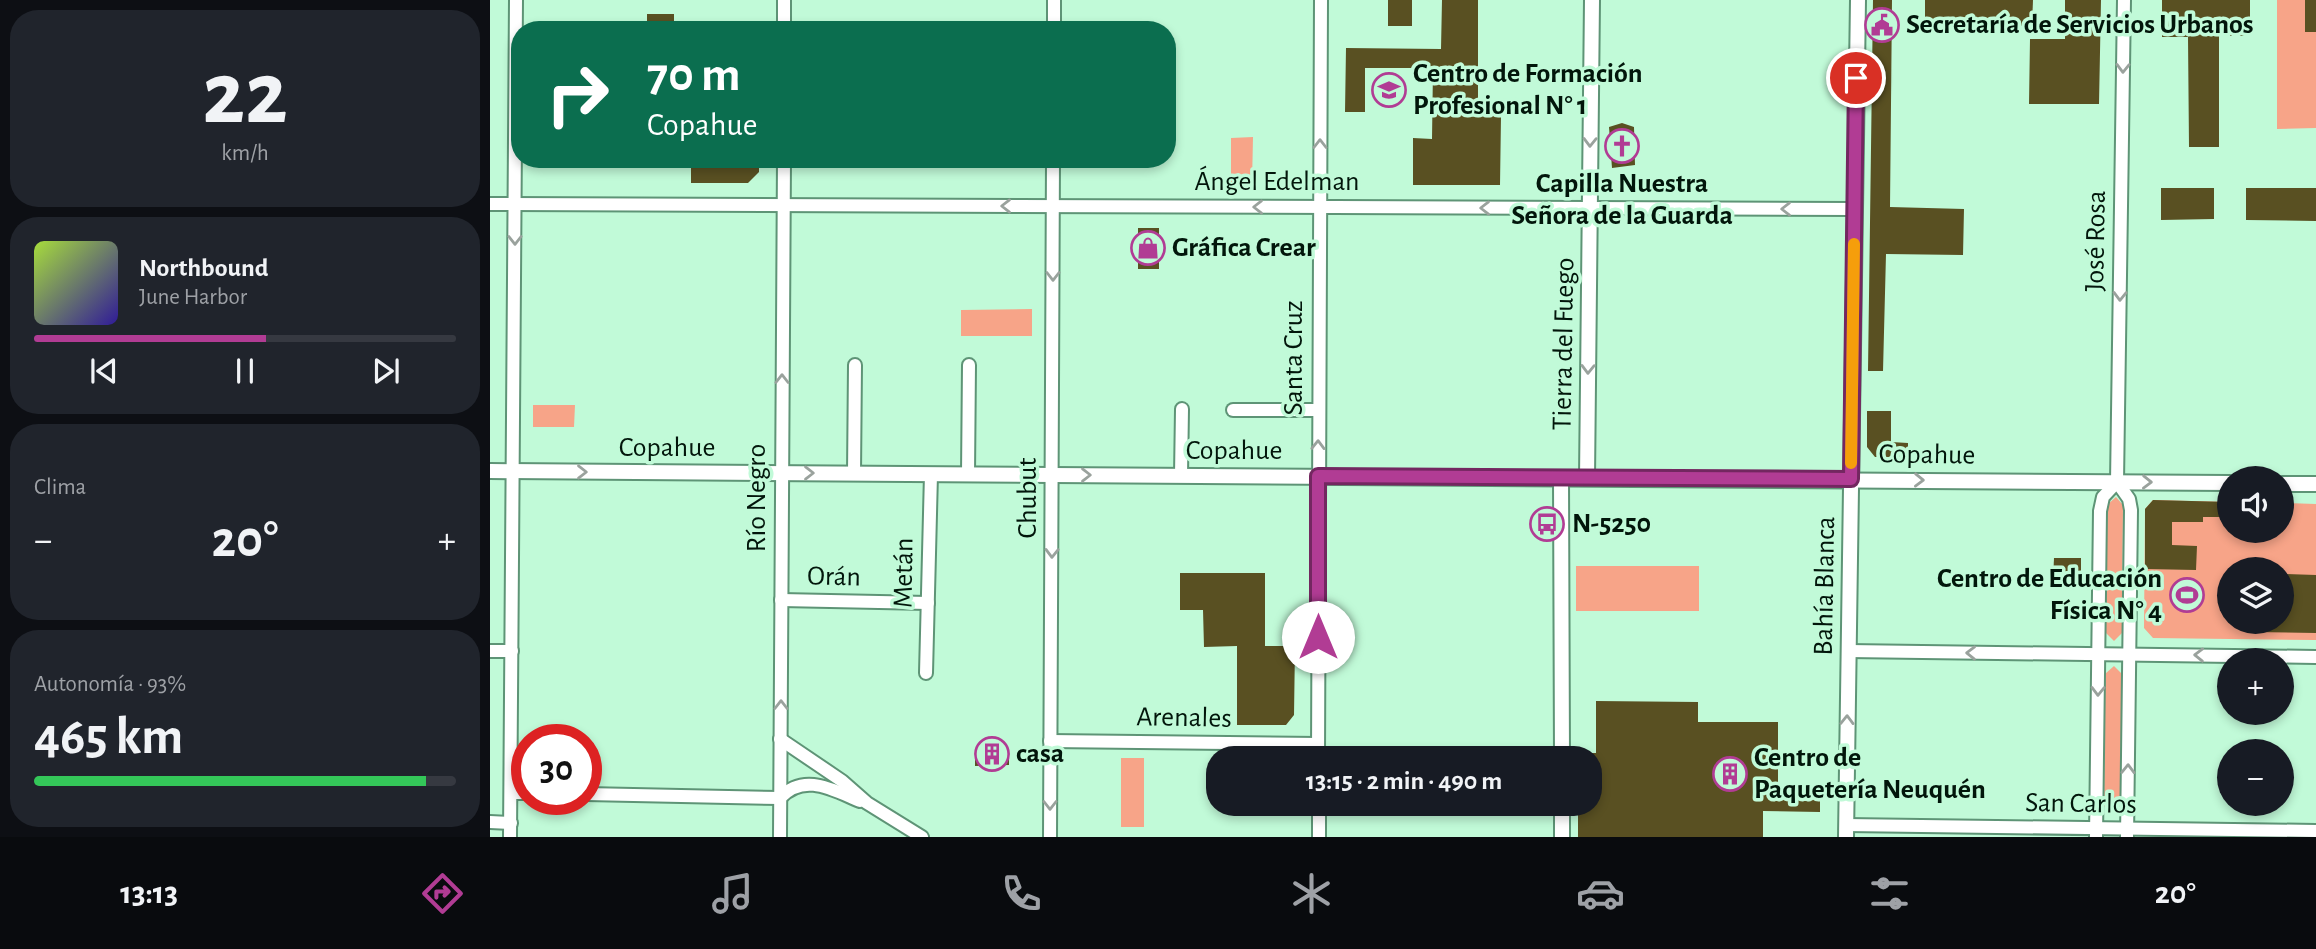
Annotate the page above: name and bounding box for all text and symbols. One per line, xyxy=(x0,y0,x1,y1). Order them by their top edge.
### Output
public building icon: Secretaría de Servicios Urbanos xyxy=(1863,6,1901,44)
place label: Secretaría de Servicios Urbanos xyxy=(1906,11,2254,39)
pin xyxy=(1826,48,1886,108)
text: 22 xyxy=(202,49,288,140)
icon: right xyxy=(532,49,623,140)
text: 70 m xyxy=(647,51,741,100)
icon: arrive xyxy=(1837,59,1875,97)
place label: Centro de Formación Profesional N° 1 xyxy=(1413,60,1643,120)
one-way arrow xyxy=(2115,63,2131,74)
school or university icon: Centro de Formación Profesional N° 1 xyxy=(1370,71,1408,109)
text: Copahue xyxy=(647,109,757,141)
church icon: Capilla Nuestra Señora de la Guarda xyxy=(1603,127,1641,165)
one-way arrow xyxy=(1583,136,1598,147)
one-way arrow xyxy=(1312,138,1328,148)
text: km/h xyxy=(221,142,269,165)
street label: Ángel Edelman xyxy=(1194,165,1360,196)
place label: Capilla Nuestra Señora de la Guarda xyxy=(1511,170,1733,230)
street label: José Rosa xyxy=(2081,190,2111,292)
one-way arrow xyxy=(1000,198,1011,214)
one-way arrow xyxy=(1252,199,1263,215)
one-way arrow xyxy=(1480,200,1490,216)
one-way arrow xyxy=(1781,201,1791,217)
shop icon: Gráfica Crear xyxy=(1129,229,1167,267)
place label: Gráfica Crear xyxy=(1172,234,1316,262)
one-way arrow xyxy=(507,235,523,245)
text: Northbound xyxy=(139,255,268,281)
street label: Tierra del Fuego xyxy=(1548,257,1580,431)
one-way arrow xyxy=(1045,272,1061,282)
text: June Harbor xyxy=(139,286,247,309)
one-way arrow xyxy=(2112,291,2128,301)
street label: Santa Cruz xyxy=(1280,300,1308,416)
icon: previous xyxy=(85,352,123,390)
icon: pause xyxy=(226,352,264,390)
icon: next xyxy=(367,352,405,390)
one-way arrow xyxy=(1580,364,1596,375)
one-way arrow xyxy=(774,374,790,384)
street label: Copahue xyxy=(619,434,715,462)
street label: Copahue xyxy=(1186,437,1282,465)
one-way arrow xyxy=(1310,439,1326,449)
street label: Copahue xyxy=(1878,440,1976,470)
street label: Río Negro xyxy=(743,444,771,552)
street label: Chubut xyxy=(1014,457,1042,539)
one-way arrow xyxy=(577,464,587,480)
one-way arrow xyxy=(804,465,815,481)
map controls xyxy=(2217,466,2294,816)
button: sound xyxy=(2217,466,2294,543)
one-way arrow xyxy=(1081,467,1091,483)
one-way arrow xyxy=(1915,472,1925,488)
one-way arrow xyxy=(2142,474,2153,490)
text: Clima xyxy=(34,476,86,499)
bus stop icon: N-5250 xyxy=(1528,505,1566,543)
place label: N-5250 xyxy=(1572,510,1651,538)
text: 20° xyxy=(212,514,278,566)
street label: Bahía Blanca xyxy=(1810,516,1840,656)
text: − xyxy=(34,522,52,560)
text: + xyxy=(438,522,456,560)
street label: Metán xyxy=(889,538,919,608)
one-way arrow xyxy=(1044,548,1060,559)
button: layers xyxy=(2217,557,2294,634)
street label: Orán xyxy=(807,563,861,591)
place label: Centro de Educación Física N° 4 xyxy=(1937,565,2162,625)
sports icon: Centro de Educación Física N° 4 xyxy=(2168,576,2206,614)
position arrow xyxy=(1281,600,1355,674)
one-way arrow xyxy=(1966,645,1977,660)
one-way arrow xyxy=(2193,647,2204,663)
button: + xyxy=(2217,648,2294,725)
text: Autonomía · 93% xyxy=(34,673,186,696)
one-way arrow xyxy=(2090,686,2106,697)
one-way arrow xyxy=(773,699,789,710)
street label: Arenales xyxy=(1136,703,1232,733)
text: 465 km xyxy=(34,711,183,763)
one-way arrow xyxy=(1840,714,1855,725)
speed limit sign: 30 xyxy=(511,724,602,815)
building icon: casa xyxy=(973,735,1011,773)
button: − xyxy=(2217,739,2294,816)
place label: casa xyxy=(1016,740,1064,768)
place label: Centro de Paquetería Neuquén xyxy=(1754,744,1986,804)
building icon: Centro de Paquetería Neuquén xyxy=(1711,755,1749,793)
one-way arrow xyxy=(2120,763,2135,774)
text: 13:15 · 2 min · 490 m xyxy=(1306,768,1502,794)
street label: San Carlos xyxy=(2025,789,2137,819)
one-way arrow xyxy=(1042,800,1058,811)
icon: directions xyxy=(418,869,467,918)
icon: music xyxy=(708,869,757,918)
icon: phone xyxy=(997,869,1046,918)
icon: climate xyxy=(1287,869,1336,918)
icon: car xyxy=(1576,869,1625,918)
icon: filters xyxy=(1865,869,1914,918)
text: 13:13 xyxy=(120,877,178,909)
text: 20° xyxy=(2155,877,2196,909)

